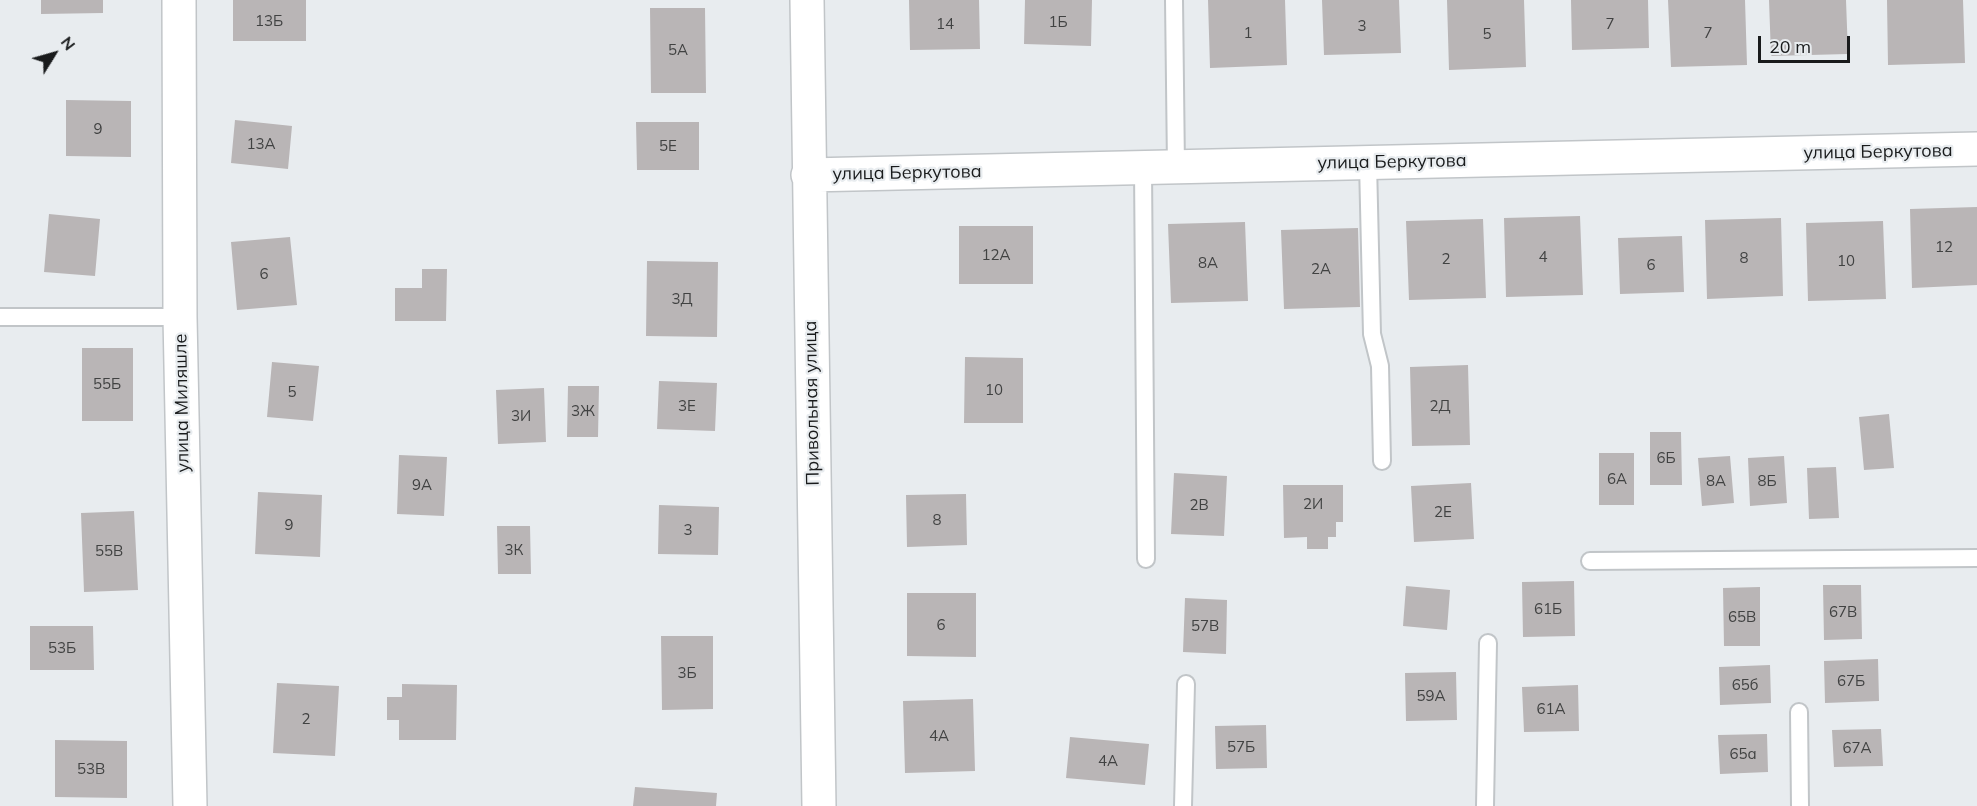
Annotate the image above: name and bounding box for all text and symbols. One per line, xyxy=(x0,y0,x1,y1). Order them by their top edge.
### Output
house number: 13Б xyxy=(255,12,283,30)
house number: 1Б xyxy=(1048,13,1068,31)
house number: 14 xyxy=(936,15,954,33)
house number: 7 xyxy=(1606,15,1614,33)
house number: 3 xyxy=(1358,17,1366,35)
north arrow xyxy=(24,24,84,84)
house number: 1 xyxy=(1244,24,1252,42)
house number: 7 xyxy=(1704,24,1712,42)
scale bar xyxy=(1761,24,1852,62)
house number: 5 xyxy=(1483,25,1491,43)
text: N xyxy=(57,32,80,54)
text: 20 m xyxy=(1769,35,1811,58)
house number: 5А xyxy=(668,41,688,59)
house number: 9 xyxy=(94,120,102,138)
house number: 13А xyxy=(246,135,276,153)
house number: 5Е xyxy=(659,137,677,155)
street label: улица Беркутова xyxy=(1803,140,1953,164)
street label: улица Беркутова xyxy=(1317,150,1467,174)
street label: улица Беркутова xyxy=(832,161,982,185)
house number: 12 xyxy=(1935,238,1953,256)
house number: 12А xyxy=(981,246,1011,264)
house number: 4 xyxy=(1539,248,1547,266)
house number: 8 xyxy=(1740,249,1748,267)
house number: 2 xyxy=(1442,250,1450,268)
house number: 10 xyxy=(1837,252,1855,270)
house number: 8А xyxy=(1198,254,1218,272)
house number: 6 xyxy=(1647,256,1655,274)
house number: 2А xyxy=(1311,260,1331,278)
house number: 6 xyxy=(260,265,268,283)
house number: 3Д xyxy=(671,290,693,308)
street label: Привольная улица xyxy=(800,320,824,486)
street label: улица Миляшле xyxy=(170,333,194,473)
house number: 55Б xyxy=(93,375,121,393)
house number: 10 xyxy=(985,381,1003,399)
house number: 5 xyxy=(288,383,296,401)
house number: 3Е xyxy=(678,397,696,415)
house number: 2Д xyxy=(1429,397,1451,415)
house number: 3Ж xyxy=(571,402,595,420)
house number: 3И xyxy=(511,407,531,425)
house number: 6Б xyxy=(1656,449,1676,467)
house number: 6А xyxy=(1607,470,1627,488)
house number: 8А xyxy=(1706,472,1726,490)
house number: 8Б xyxy=(1757,472,1777,490)
house number: 9А xyxy=(412,476,432,494)
house number: 2И xyxy=(1303,495,1323,513)
house number: 2В xyxy=(1189,496,1209,514)
house number: 2Е xyxy=(1434,503,1452,521)
house number: 8 xyxy=(933,511,941,529)
house number: 9 xyxy=(285,516,293,534)
house number: 3 xyxy=(684,521,692,539)
house number: 3К xyxy=(505,541,523,559)
house number: 55В xyxy=(95,542,123,560)
house number: 61Б xyxy=(1534,600,1562,618)
house number: 67В xyxy=(1829,603,1857,621)
house number: 65В xyxy=(1728,608,1756,626)
house number: 6 xyxy=(937,616,945,634)
house number: 57В xyxy=(1191,617,1219,635)
house number: 53Б xyxy=(48,639,76,657)
house number: 3Б xyxy=(677,664,697,682)
house number: 67Б xyxy=(1837,672,1865,690)
house number: 65б xyxy=(1732,676,1758,694)
house number: 59А xyxy=(1416,687,1446,705)
house number: 61А xyxy=(1536,700,1566,718)
house number: 2 xyxy=(302,710,310,728)
house number: 4А xyxy=(929,727,949,745)
house number: 57Б xyxy=(1227,738,1255,756)
house number: 67А xyxy=(1842,739,1872,757)
house number: 65а xyxy=(1729,745,1757,763)
house number: 4А xyxy=(1098,752,1118,770)
house number: 53В xyxy=(77,760,105,778)

